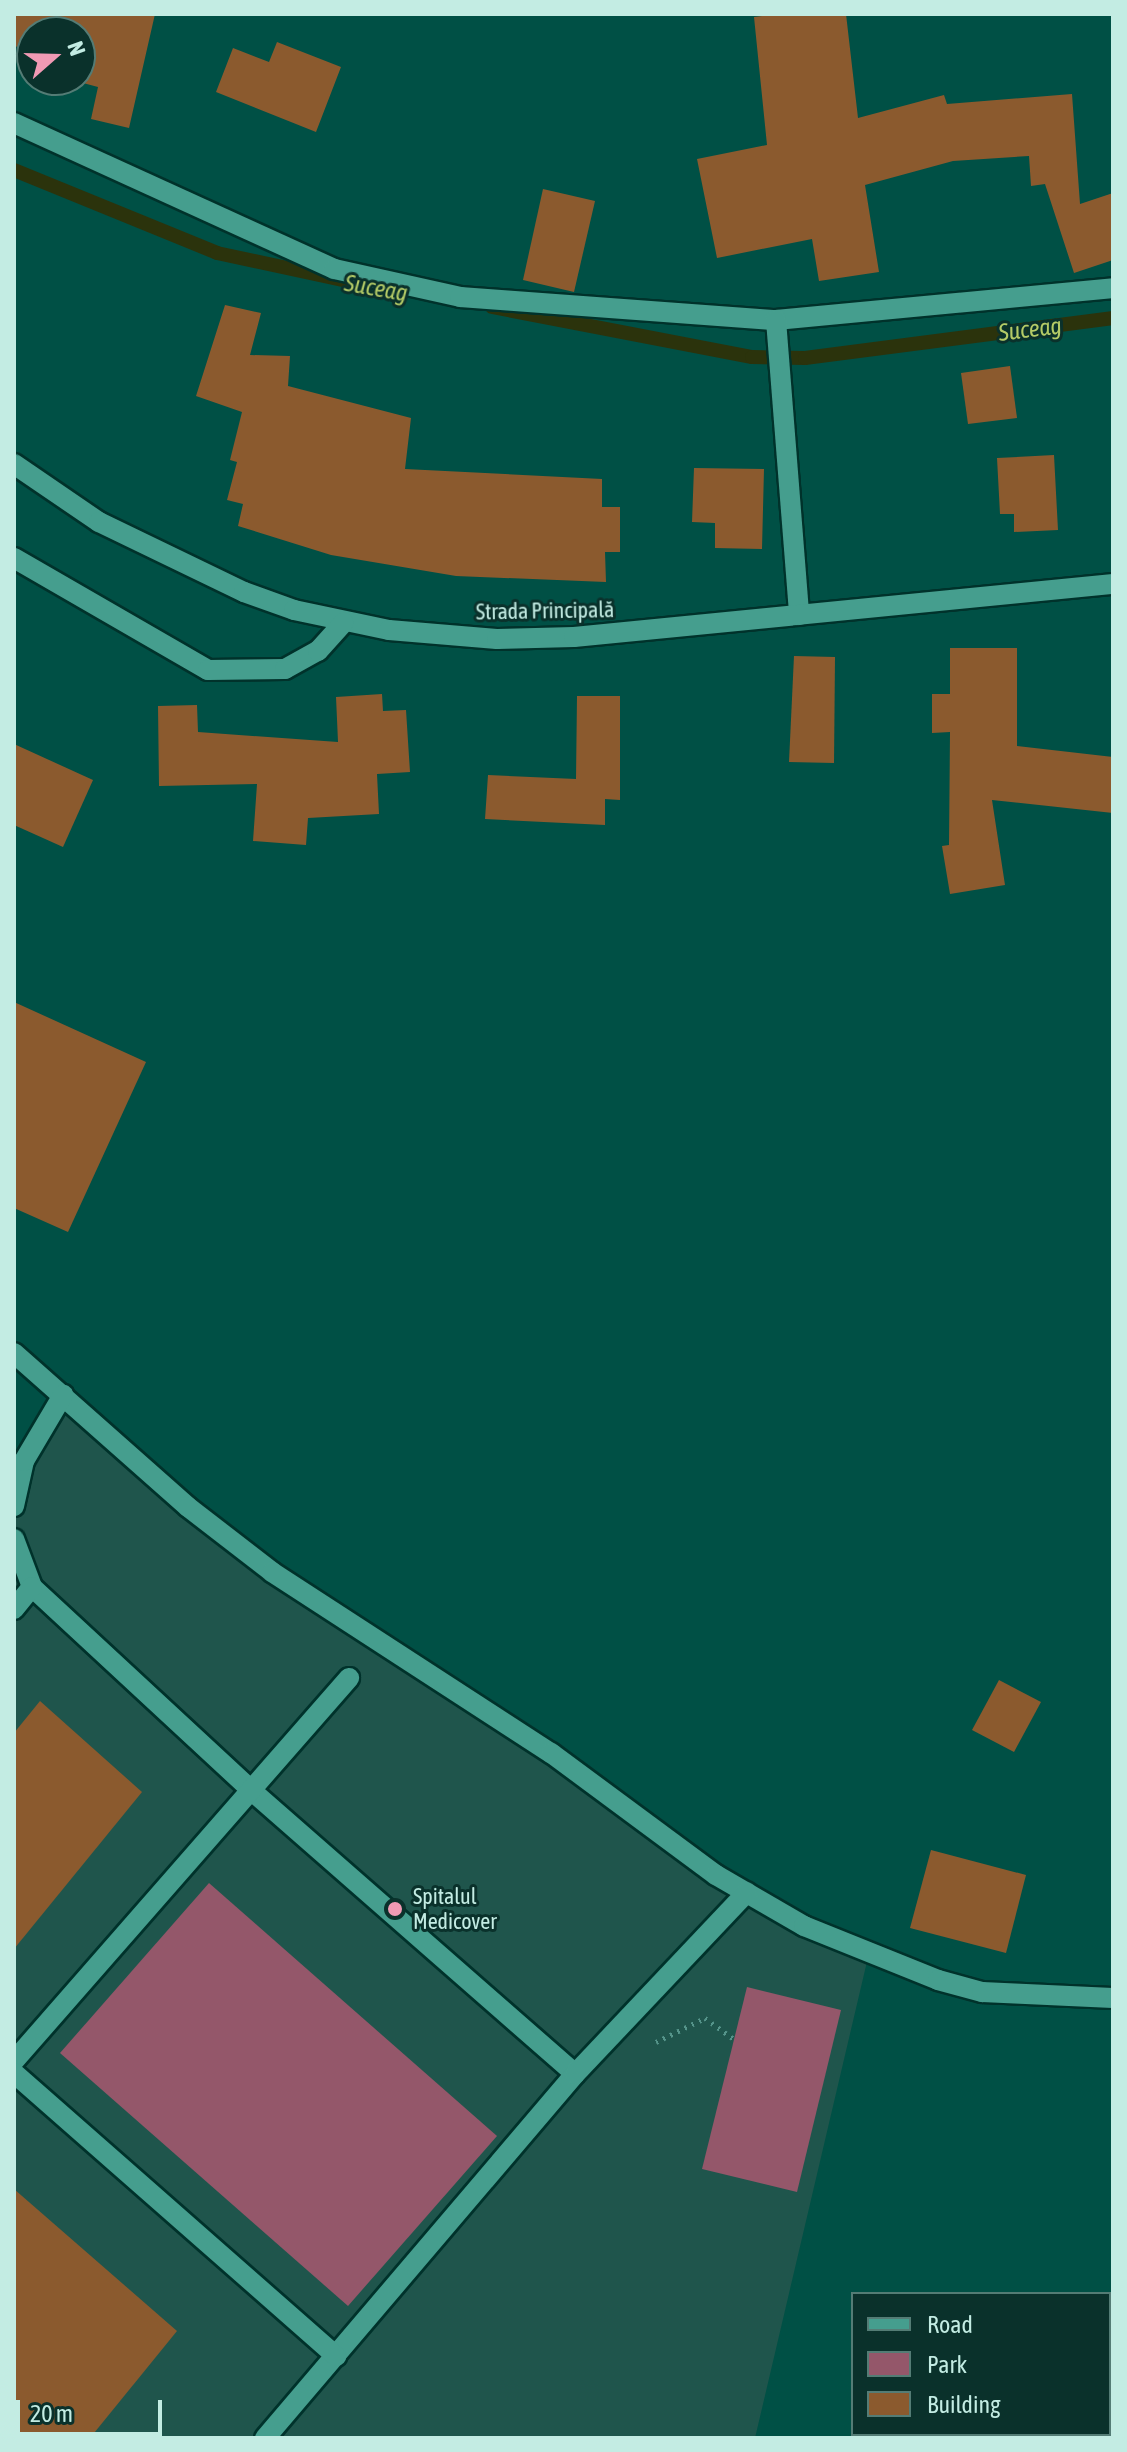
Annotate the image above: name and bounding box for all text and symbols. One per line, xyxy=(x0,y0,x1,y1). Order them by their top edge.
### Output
north arrow xyxy=(16,16,96,96)
text: N xyxy=(62,38,91,59)
water label: Suceag xyxy=(342,268,410,308)
water label: Suceag xyxy=(997,311,1063,347)
street label: Strada Principală xyxy=(476,597,614,625)
place label: Spitalul Medicover xyxy=(413,1883,497,1934)
marker: Spitalul Medicover xyxy=(384,1898,406,1920)
legend xyxy=(851,2292,1111,2436)
text: Road xyxy=(927,2311,973,2338)
text: Park xyxy=(927,2351,967,2378)
scale bar xyxy=(20,2384,166,2434)
text: Building xyxy=(927,2391,1000,2418)
text: 20 m xyxy=(30,2400,73,2427)

